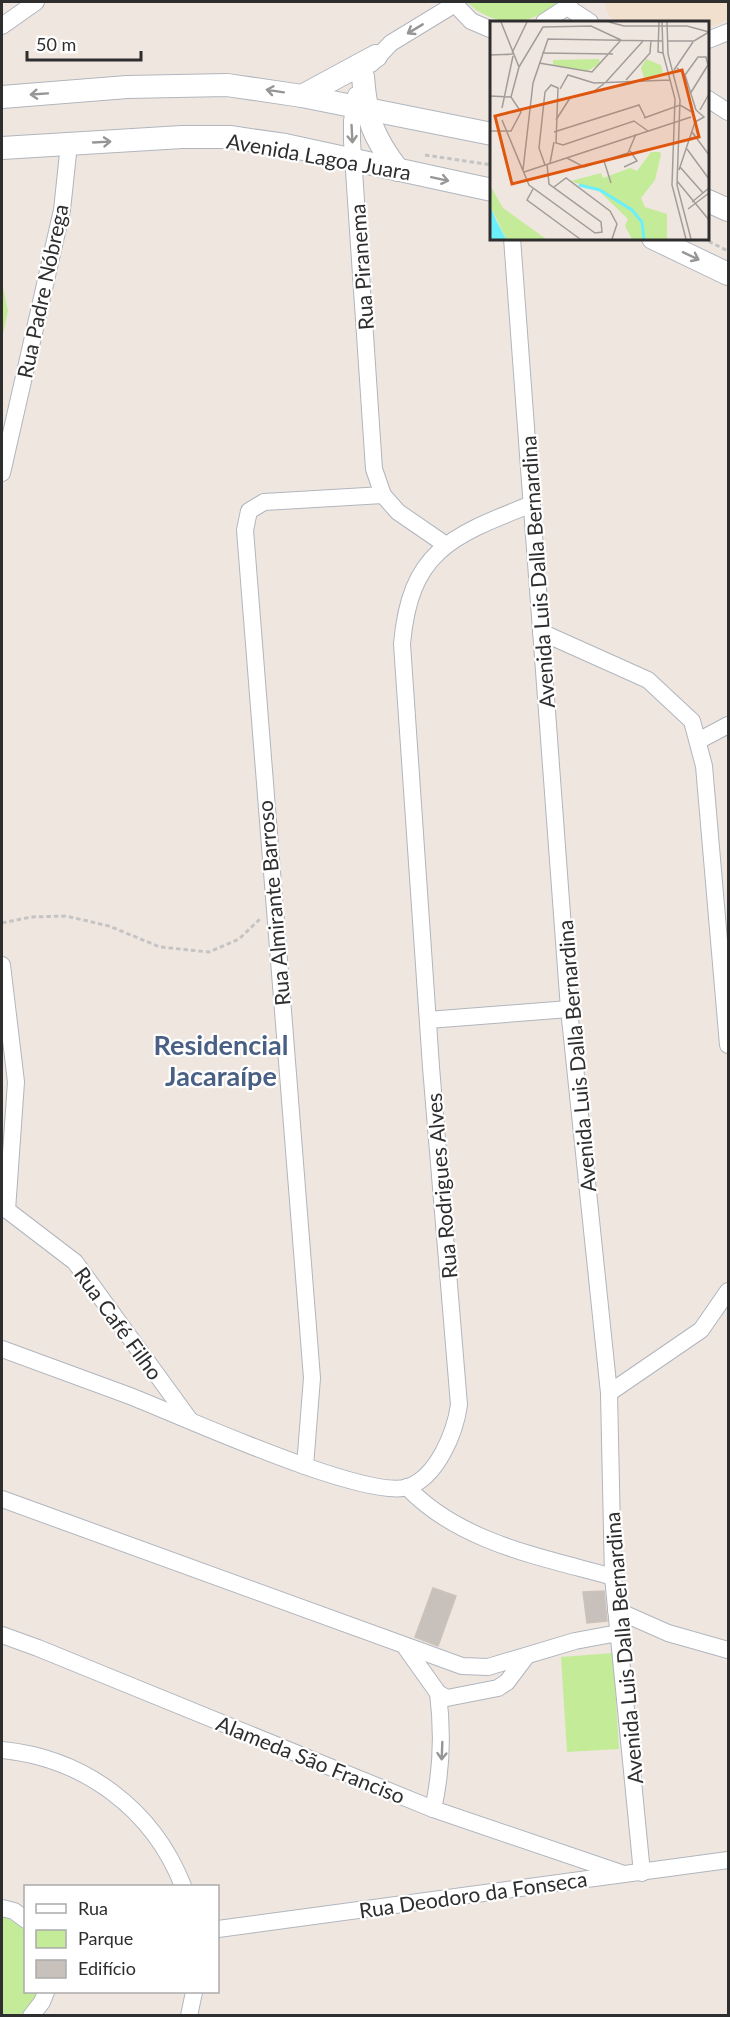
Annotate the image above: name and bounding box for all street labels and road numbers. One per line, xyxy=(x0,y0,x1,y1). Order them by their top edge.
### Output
street label: Avenida Lagoa Juara xyxy=(225,127,413,185)
street label: Rua Padre Nóbrega xyxy=(11,202,73,380)
street label: Rua Piranema xyxy=(344,203,378,331)
street label: Avenida Luis Dalla Bernardina xyxy=(515,435,559,709)
street label: Rua Almirante Barroso xyxy=(252,799,294,1007)
street label: Avenida Luis Dalla Bernardina xyxy=(552,919,600,1193)
street label: Rua Rodrigues Alves xyxy=(420,1092,462,1280)
street label: Rua Café Filho xyxy=(70,1262,168,1384)
street label: Avenida Luis Dalla Bernardina xyxy=(599,1511,647,1785)
street label: Alameda São Franciso xyxy=(213,1710,409,1808)
street label: Rua Deodoro da Fonseca xyxy=(357,1866,589,1922)

